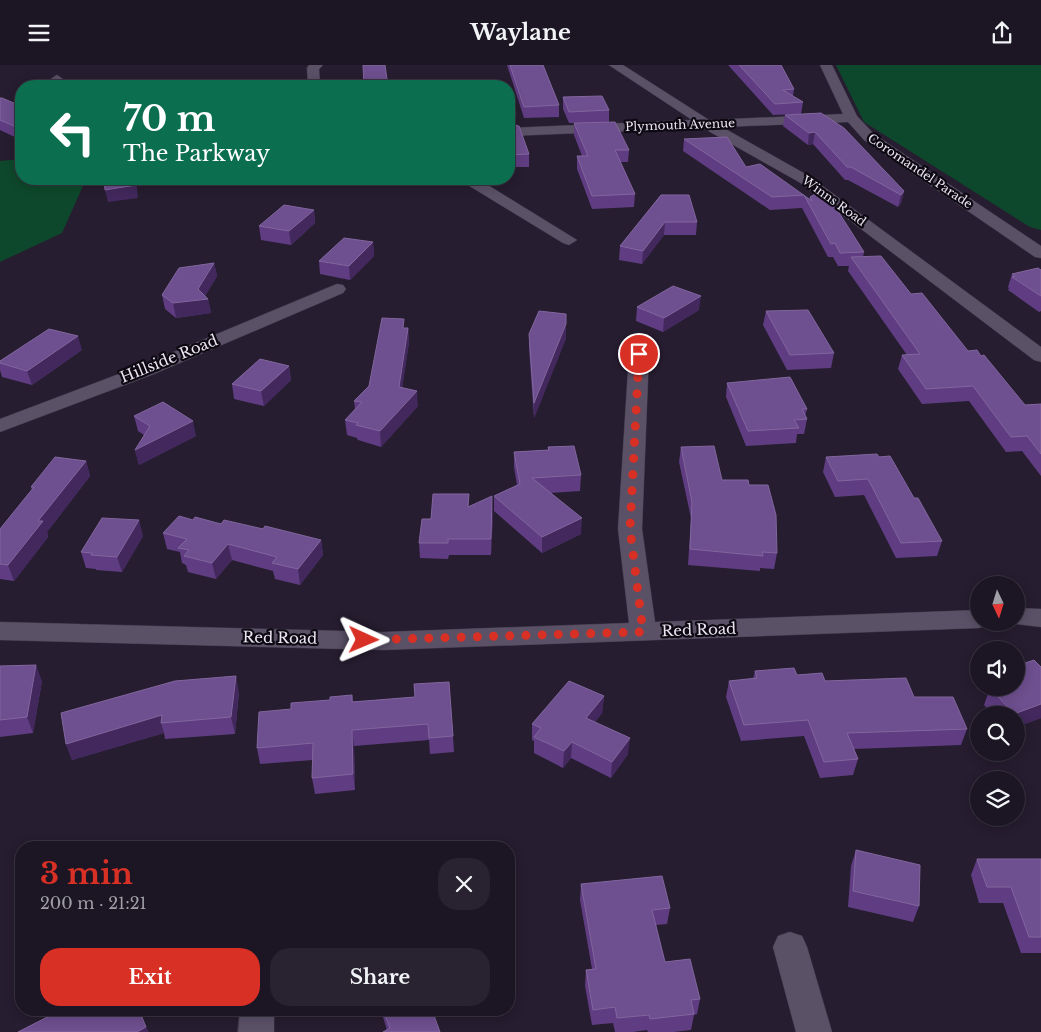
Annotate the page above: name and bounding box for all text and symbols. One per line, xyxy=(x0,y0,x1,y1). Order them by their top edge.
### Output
icon: menu xyxy=(25,19,53,47)
text: Waylane xyxy=(470,19,571,46)
icon: share xyxy=(988,19,1016,47)
text: 70 m xyxy=(123,97,216,140)
icon: left xyxy=(40,100,105,165)
street label: Plymouth Avenue xyxy=(625,115,735,134)
street label: Coromandel Parade xyxy=(865,130,976,211)
text: The Parkway xyxy=(123,140,270,167)
street label: Winns Road xyxy=(799,172,869,229)
street label: Hillside Road xyxy=(117,330,220,387)
pin xyxy=(618,333,660,375)
icon: arrive xyxy=(625,340,653,368)
north arrow xyxy=(970,576,1025,631)
map controls xyxy=(970,576,1025,826)
position arrow xyxy=(337,613,389,665)
street label: Red Road xyxy=(661,619,737,640)
street label: Red Road xyxy=(243,627,317,648)
button: sound xyxy=(970,641,1025,696)
button: search xyxy=(970,706,1025,761)
button: layers xyxy=(970,771,1025,826)
text: 3 min xyxy=(40,855,133,892)
button: close xyxy=(438,858,490,910)
text: 200 m · 21:21 xyxy=(40,893,147,913)
button: Exit xyxy=(40,948,260,1006)
button: Share xyxy=(270,948,490,1006)

